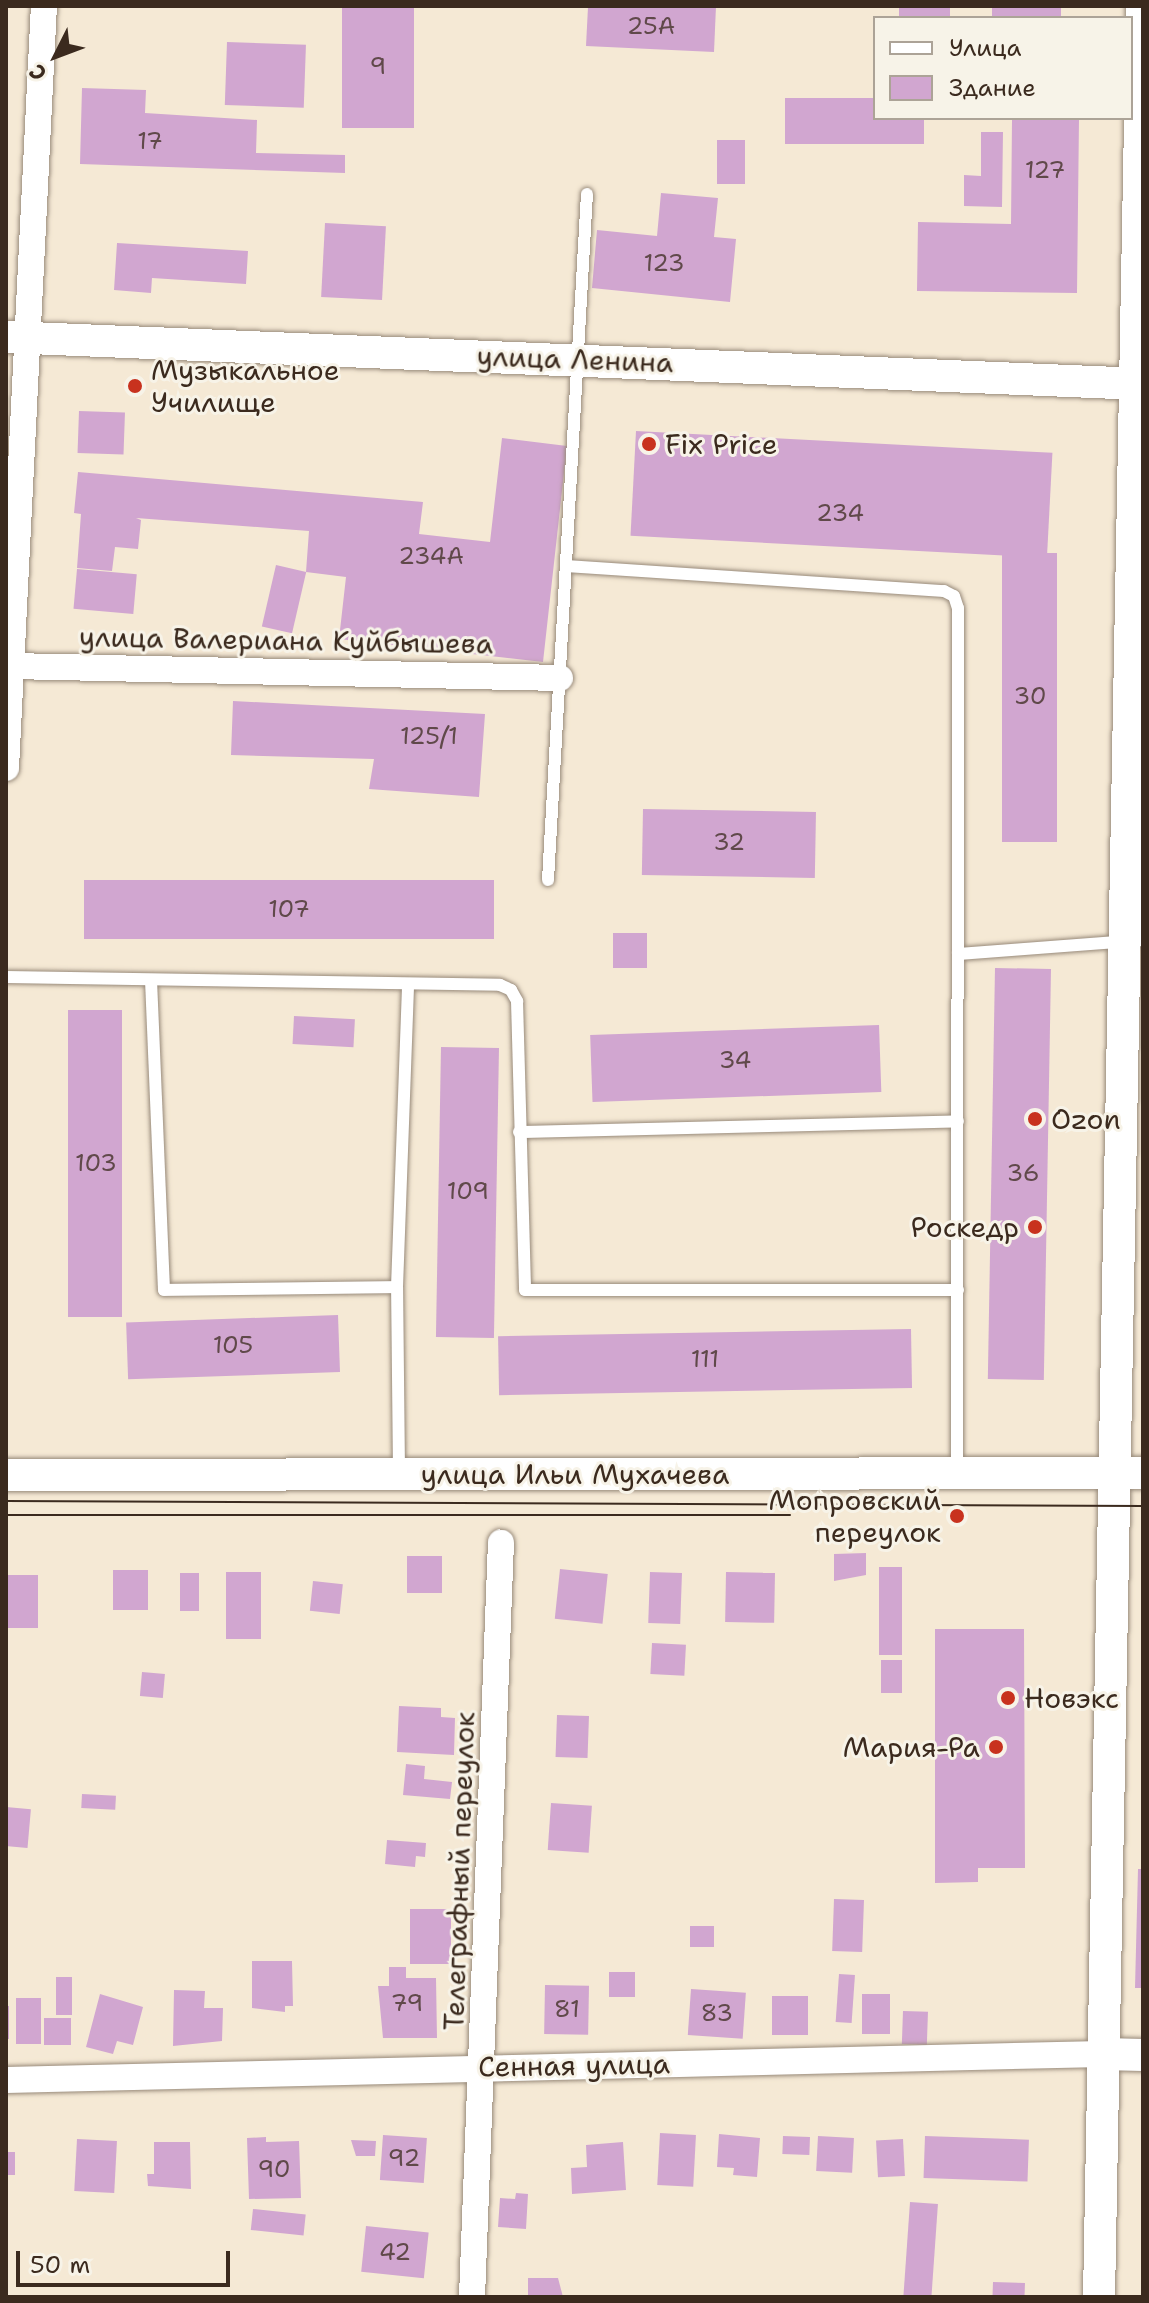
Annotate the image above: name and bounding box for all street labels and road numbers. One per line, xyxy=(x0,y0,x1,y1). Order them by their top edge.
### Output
street label: улица Ленина xyxy=(476,339,674,379)
street label: улица Валериана Куйбышева xyxy=(79,620,493,660)
street label: улица Ильи Мухачева xyxy=(421,1457,729,1491)
street label: Телеграфный переулок xyxy=(437,1711,481,2031)
street label: Сенная улица xyxy=(478,2047,670,2083)

